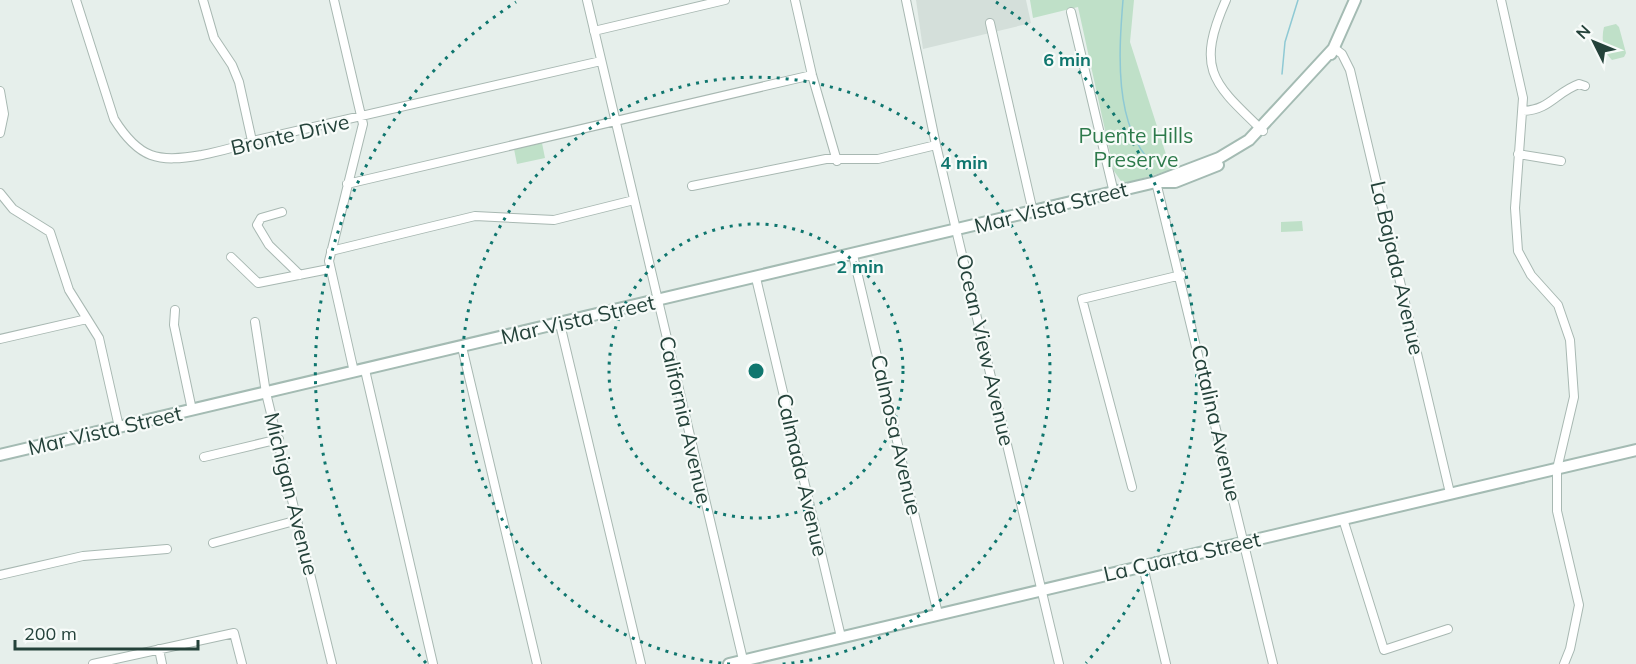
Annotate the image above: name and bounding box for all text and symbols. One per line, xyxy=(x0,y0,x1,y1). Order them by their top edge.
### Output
north arrow xyxy=(1564,12,1624,72)
text: N xyxy=(1572,21,1594,43)
text: 6 min xyxy=(1043,48,1091,71)
street label: Bronte Drive xyxy=(228,108,352,160)
park label: Puente Hills Preserve xyxy=(1078,122,1194,172)
text: 4 min xyxy=(940,151,988,174)
street label: Mar Vista Street xyxy=(971,175,1130,239)
street label: La Bajada Avenue xyxy=(1365,178,1431,357)
street label: Ocean View Avenue xyxy=(951,251,1021,448)
text: 2 min xyxy=(836,255,884,278)
street label: Mar Vista Street xyxy=(498,289,657,349)
street label: California Avenue xyxy=(654,333,718,506)
street label: Catalina Avenue xyxy=(1186,342,1248,504)
street label: Calmosa Avenue xyxy=(866,352,928,517)
centre of rings xyxy=(746,361,766,381)
street label: Calmada Avenue xyxy=(772,391,834,559)
street label: Mar Vista Street xyxy=(25,400,184,460)
street label: Michigan Avenue xyxy=(259,410,325,578)
street label: La Cuarta Street xyxy=(1101,525,1263,587)
scale bar xyxy=(15,613,198,651)
text: 200 m xyxy=(24,622,77,645)

